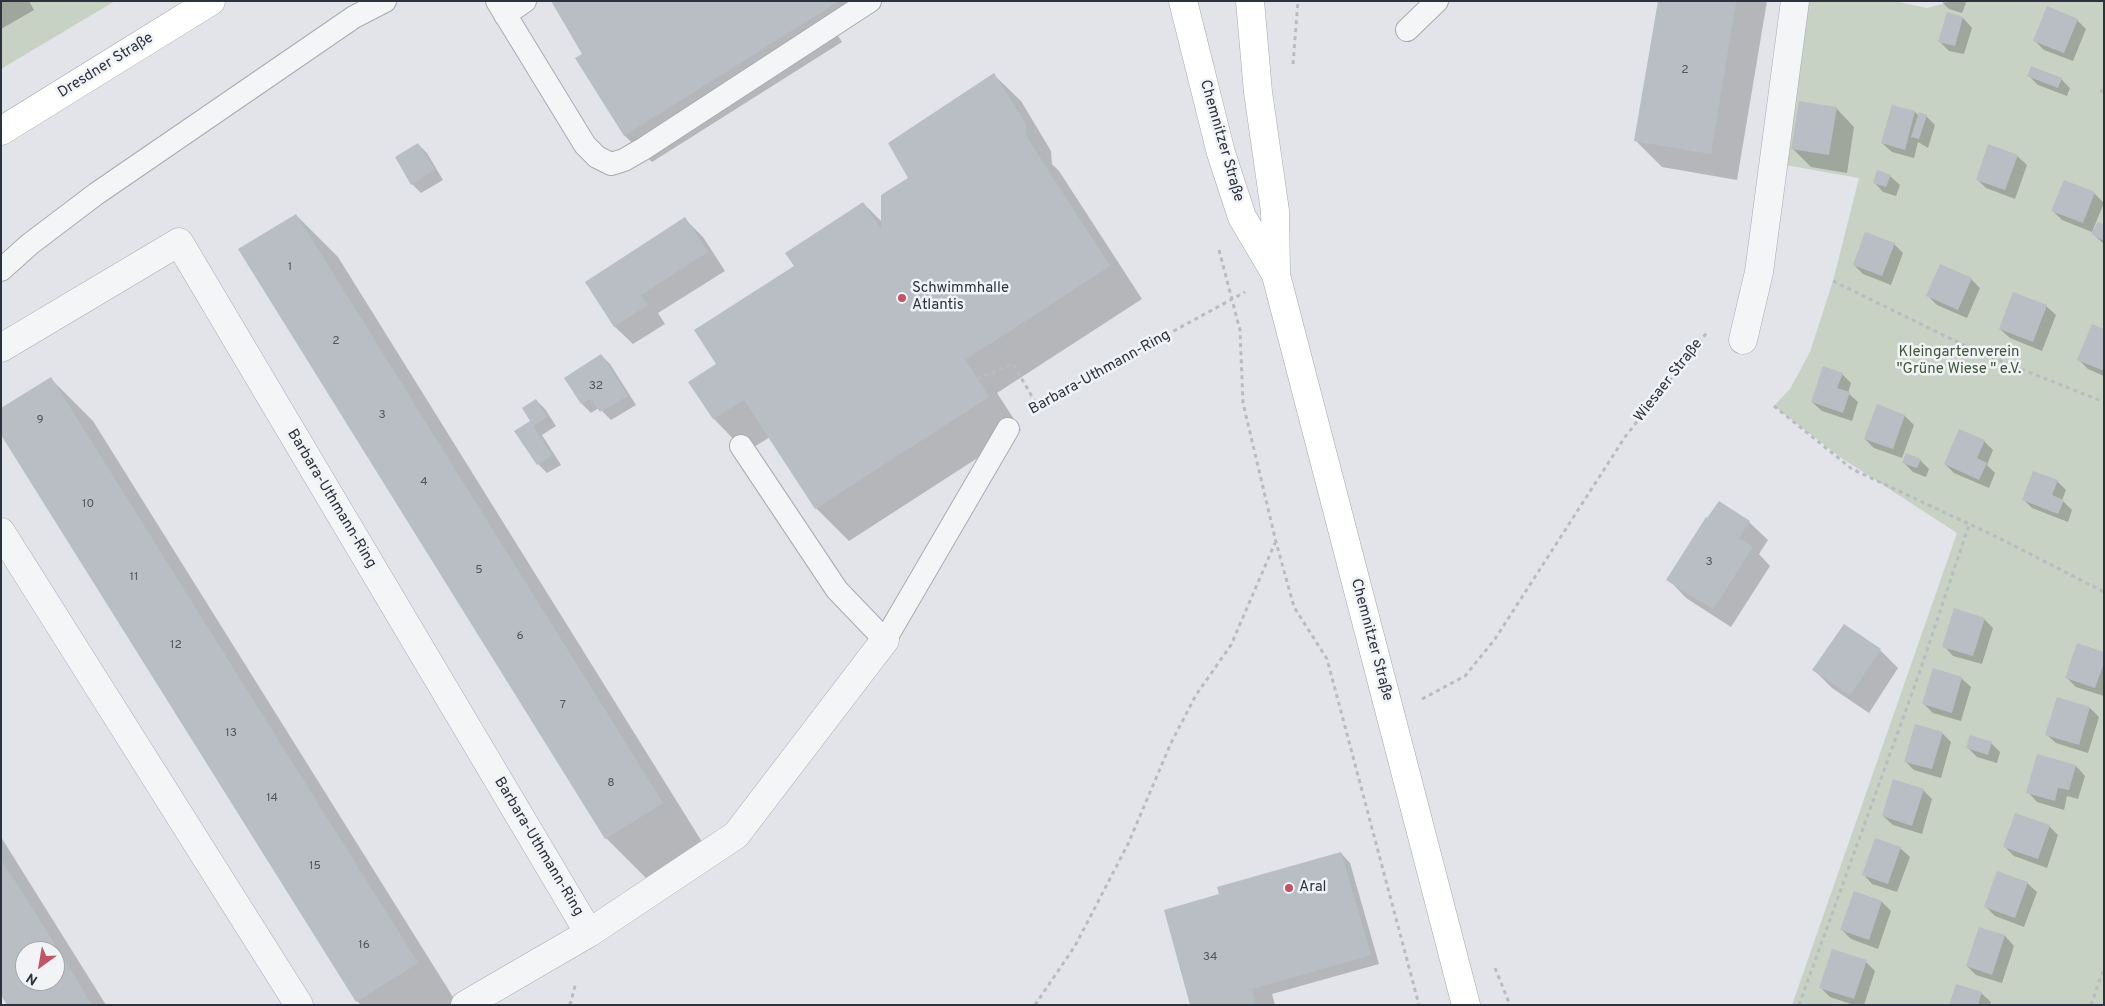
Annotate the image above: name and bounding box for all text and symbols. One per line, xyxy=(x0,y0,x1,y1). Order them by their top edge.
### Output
street label: Dresdner Straße xyxy=(55,30,157,102)
house number: 2 xyxy=(1681,64,1689,78)
street label: Chemnitzer Straße xyxy=(1195,78,1247,204)
house number: 1 xyxy=(288,261,292,275)
place label: Schwimmhalle Atlantis xyxy=(912,280,1009,315)
marker: Schwimmhalle Atlantis xyxy=(896,292,908,304)
street label: Barbara-Uthmann-Ring xyxy=(1026,327,1174,419)
house number: 2 xyxy=(332,335,340,349)
street label: Wiesaer Straße xyxy=(1631,336,1707,426)
park label: Kleingartenverein "Grüne Wiese " e.V. xyxy=(1897,344,2021,379)
house number: 32 xyxy=(589,380,603,394)
house number: 3 xyxy=(378,409,386,423)
house number: 9 xyxy=(36,414,44,428)
street label: Barbara-Uthmann-Ring xyxy=(282,426,380,572)
house number: 4 xyxy=(420,476,428,490)
house number: 10 xyxy=(82,498,94,512)
house number: 3 xyxy=(1705,556,1713,570)
house number: 5 xyxy=(475,564,483,578)
house number: 11 xyxy=(130,571,138,585)
street label: Chemnitzer Straße xyxy=(1346,577,1396,703)
house number: 6 xyxy=(516,630,524,644)
house number: 12 xyxy=(170,639,182,653)
house number: 7 xyxy=(560,699,566,713)
house number: 13 xyxy=(225,727,237,741)
street label: Barbara-Uthmann-Ring xyxy=(489,774,587,920)
house number: 8 xyxy=(607,777,615,791)
house number: 14 xyxy=(266,792,278,806)
house number: 15 xyxy=(309,860,321,874)
place label: Aral xyxy=(1299,879,1327,897)
marker: Aral xyxy=(1283,882,1295,894)
house number: 16 xyxy=(358,939,370,953)
north arrow xyxy=(15,941,65,991)
house number: 34 xyxy=(1203,951,1217,965)
text: N xyxy=(24,968,41,988)

